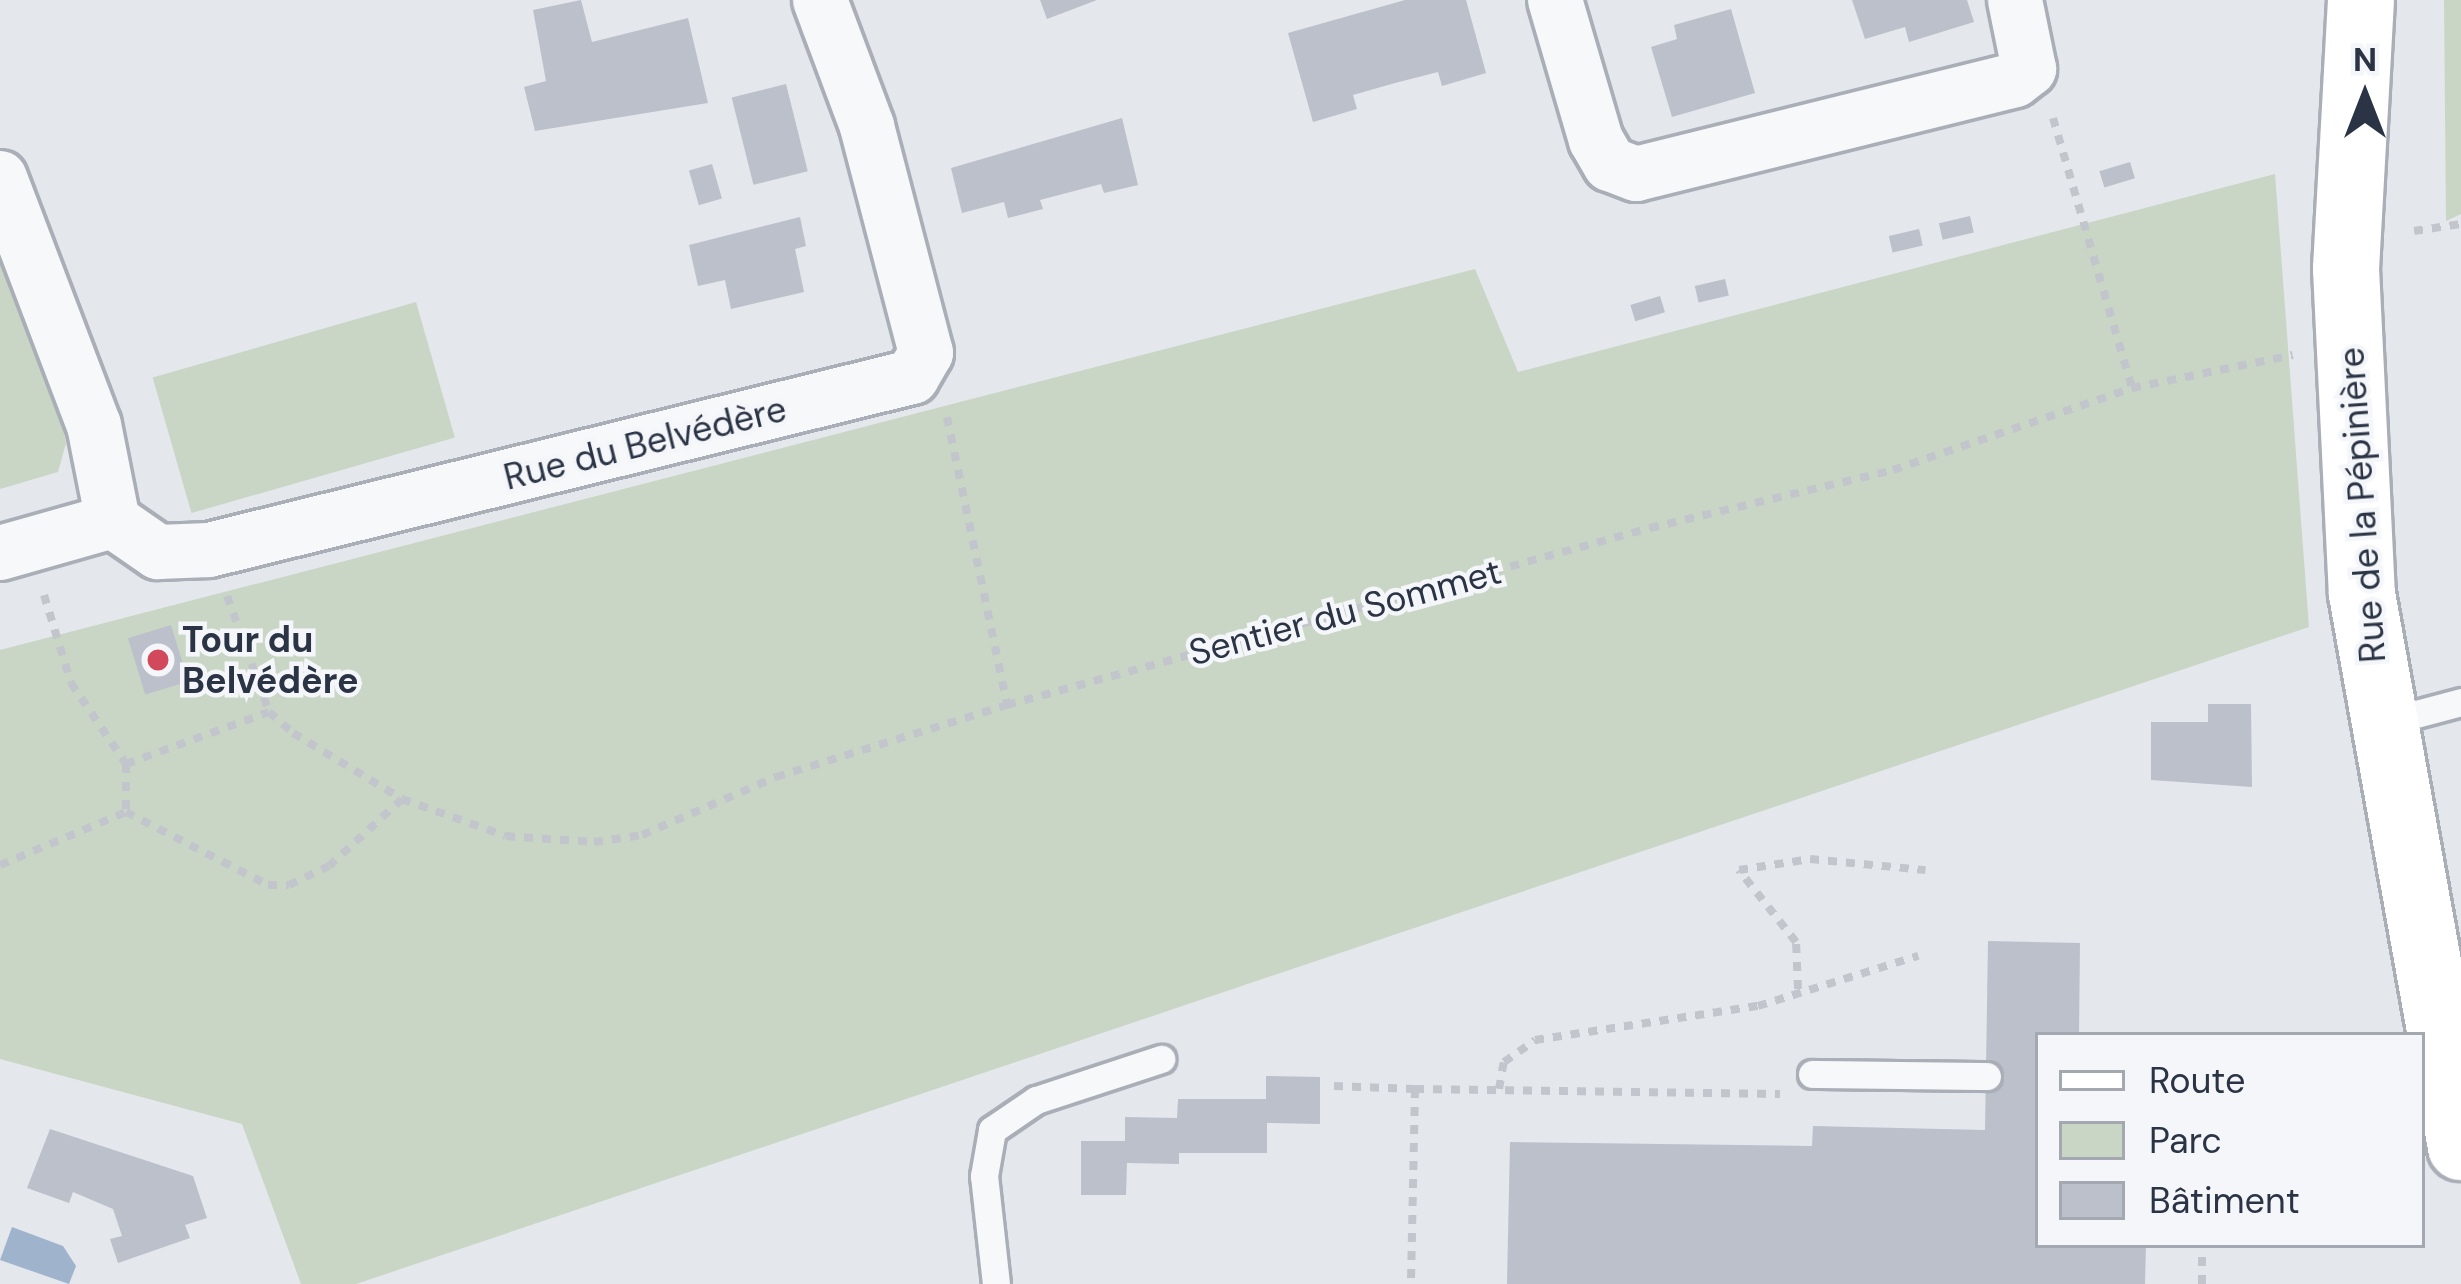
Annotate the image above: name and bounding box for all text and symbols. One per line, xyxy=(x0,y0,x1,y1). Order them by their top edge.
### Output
north arrow xyxy=(2305,36,2425,156)
text: N xyxy=(2353,38,2377,81)
street label: Rue de la Pépinière xyxy=(2329,346,2395,664)
street label: Rue du Belvédère xyxy=(499,387,791,499)
street label: Sentier du Sommet xyxy=(1184,550,1506,674)
place label: Tour du Belvédère xyxy=(182,617,359,702)
marker: Tour du Belvédère xyxy=(145,647,171,673)
legend xyxy=(2035,1032,2425,1248)
text: Route xyxy=(2149,1057,2245,1104)
text: Parc xyxy=(2149,1117,2222,1164)
text: Bâtiment xyxy=(2149,1177,2300,1224)

